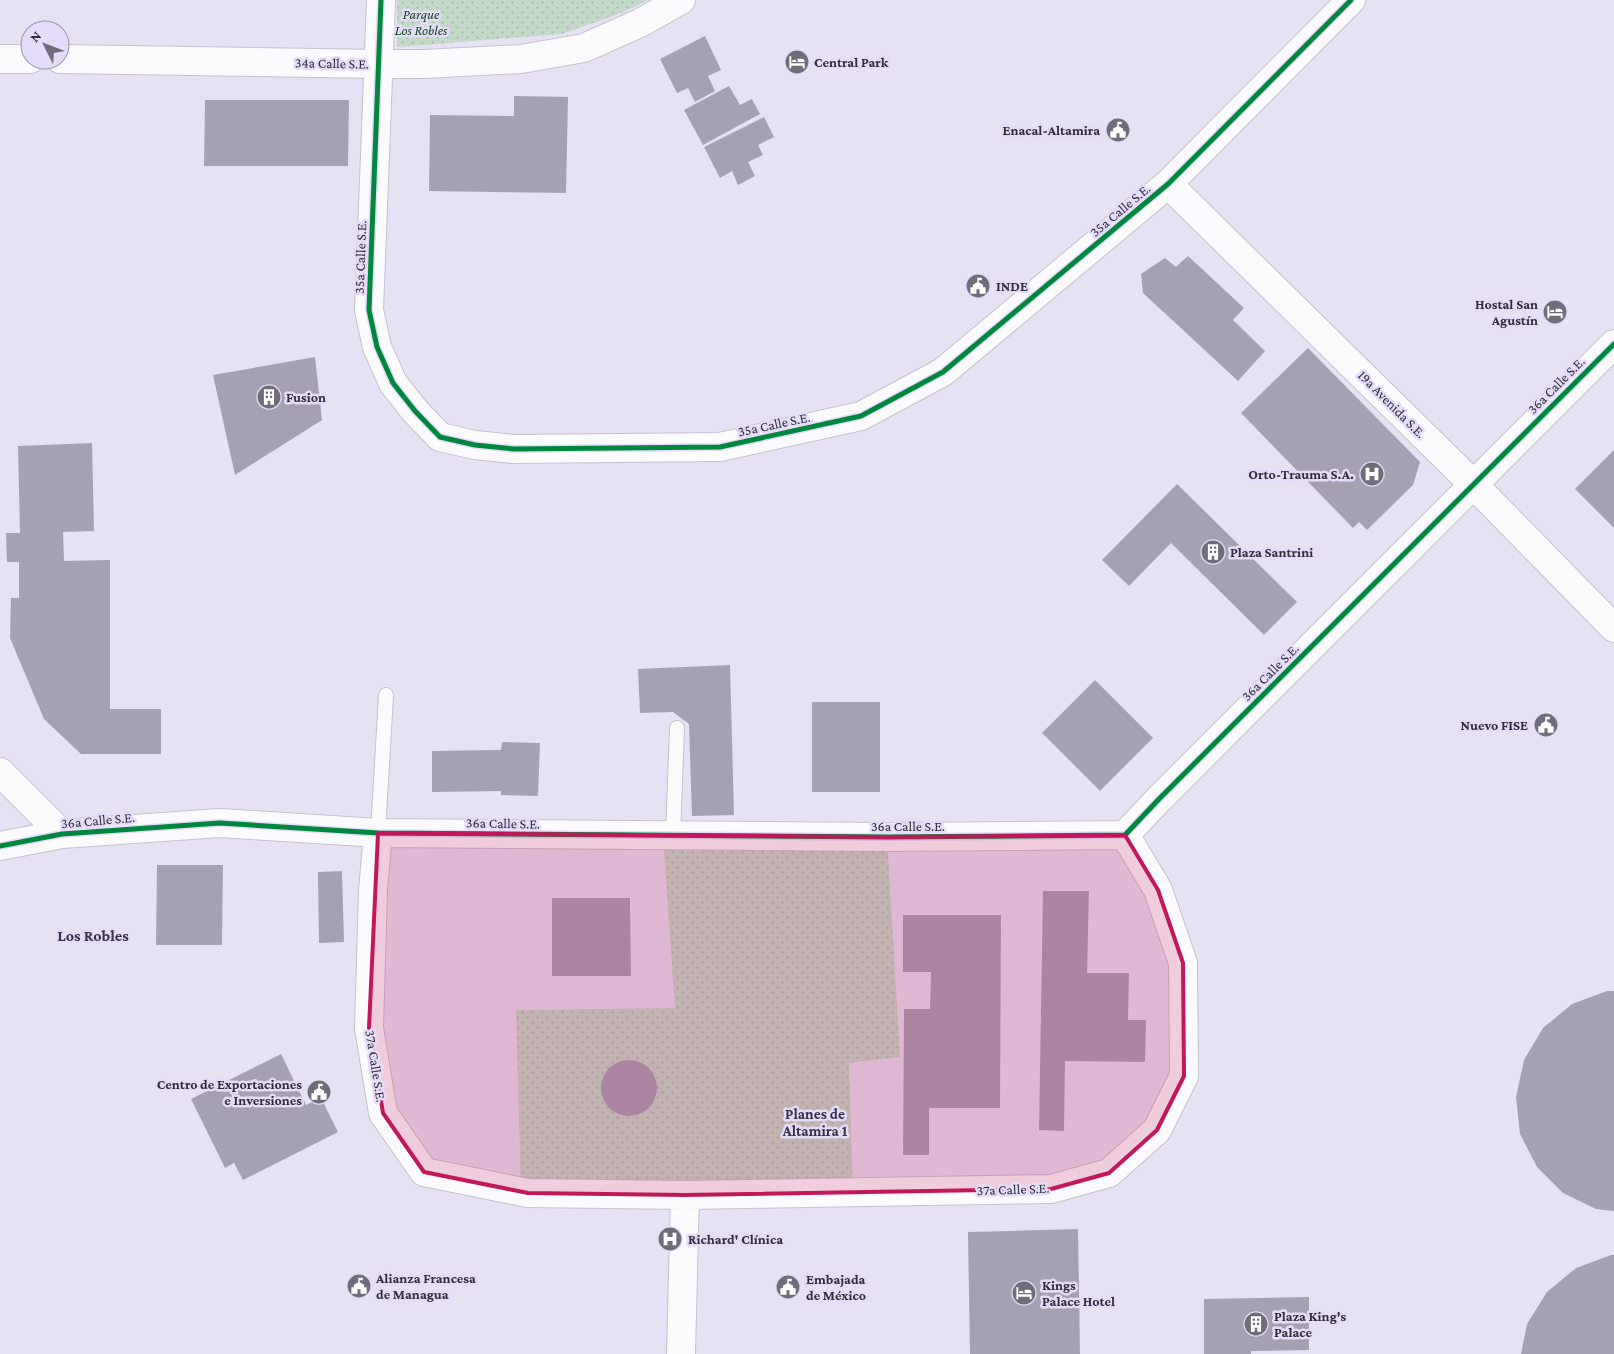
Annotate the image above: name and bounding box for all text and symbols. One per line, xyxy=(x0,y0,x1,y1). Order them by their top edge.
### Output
park label: Parque Los Robles xyxy=(395,6,448,38)
north arrow xyxy=(20,20,70,70)
text: N xyxy=(26,27,45,45)
hotel icon: Central Park xyxy=(784,49,810,75)
street label: 34a Calle S.E. xyxy=(295,54,369,72)
place label: Central Park xyxy=(814,54,889,70)
public building icon: Enacal-Altamira xyxy=(1105,117,1131,143)
place label: Enacal-Altamira xyxy=(1002,122,1100,138)
street label: 35a Calle S.E. xyxy=(1087,180,1153,240)
street label: 35a Calle S.E. xyxy=(351,220,369,294)
public building icon: INDE xyxy=(965,273,991,299)
place label: INDE xyxy=(996,278,1028,294)
place label: Hostal San Agustín xyxy=(1475,296,1538,328)
hotel icon: Hostal San Agustín xyxy=(1542,299,1568,325)
street label: 36a Calle S.E. xyxy=(1524,353,1588,417)
street label: 19a Avenida S.E. xyxy=(1355,367,1429,441)
building icon: Fusion xyxy=(256,384,282,410)
place label: Fusion xyxy=(286,389,326,405)
street label: 35a Calle S.E. xyxy=(736,409,812,439)
hospital icon: Orto-Trauma S.A. xyxy=(1359,461,1385,487)
place label: Orto-Trauma S.A. xyxy=(1248,466,1354,482)
building icon: Plaza Santrini xyxy=(1200,539,1226,565)
place label: Plaza Santrini xyxy=(1230,544,1313,560)
street label: 36a Calle S.E. xyxy=(1238,640,1302,704)
public building icon: Nuevo FISE xyxy=(1533,712,1559,738)
place label: Nuevo FISE xyxy=(1461,717,1528,733)
street label: 36a Calle S.E. xyxy=(60,809,136,831)
street label: 36a Calle S.E. xyxy=(466,814,540,832)
street label: 36a Calle S.E. xyxy=(871,818,945,834)
district label: Los Robles xyxy=(57,927,129,944)
street label: 37a Calle S.E. xyxy=(362,1029,390,1103)
place label: Centro de Exportaciones e Inversiones xyxy=(157,1076,302,1108)
public building icon: Centro de Exportaciones e Inversiones xyxy=(306,1079,332,1105)
district label: Planes de Altamira 1 xyxy=(782,1106,848,1139)
street label: 37a Calle S.E. xyxy=(976,1180,1050,1198)
hospital icon: Richard' Clínica xyxy=(657,1226,683,1252)
place label: Richard' Clínica xyxy=(688,1231,783,1247)
place label: Alianza Francesa de Managua xyxy=(375,1270,476,1302)
place label: Embajada de México xyxy=(806,1271,866,1303)
public building icon: Alianza Francesa de Managua xyxy=(346,1273,372,1299)
public building icon: Embajada de México xyxy=(775,1274,801,1300)
place label: Kings Palace Hotel xyxy=(1042,1277,1115,1309)
hotel icon: Kings Palace Hotel xyxy=(1011,1280,1037,1306)
place label: Plaza King's Palace xyxy=(1274,1308,1347,1340)
building icon: Plaza King's Palace xyxy=(1243,1311,1269,1337)

